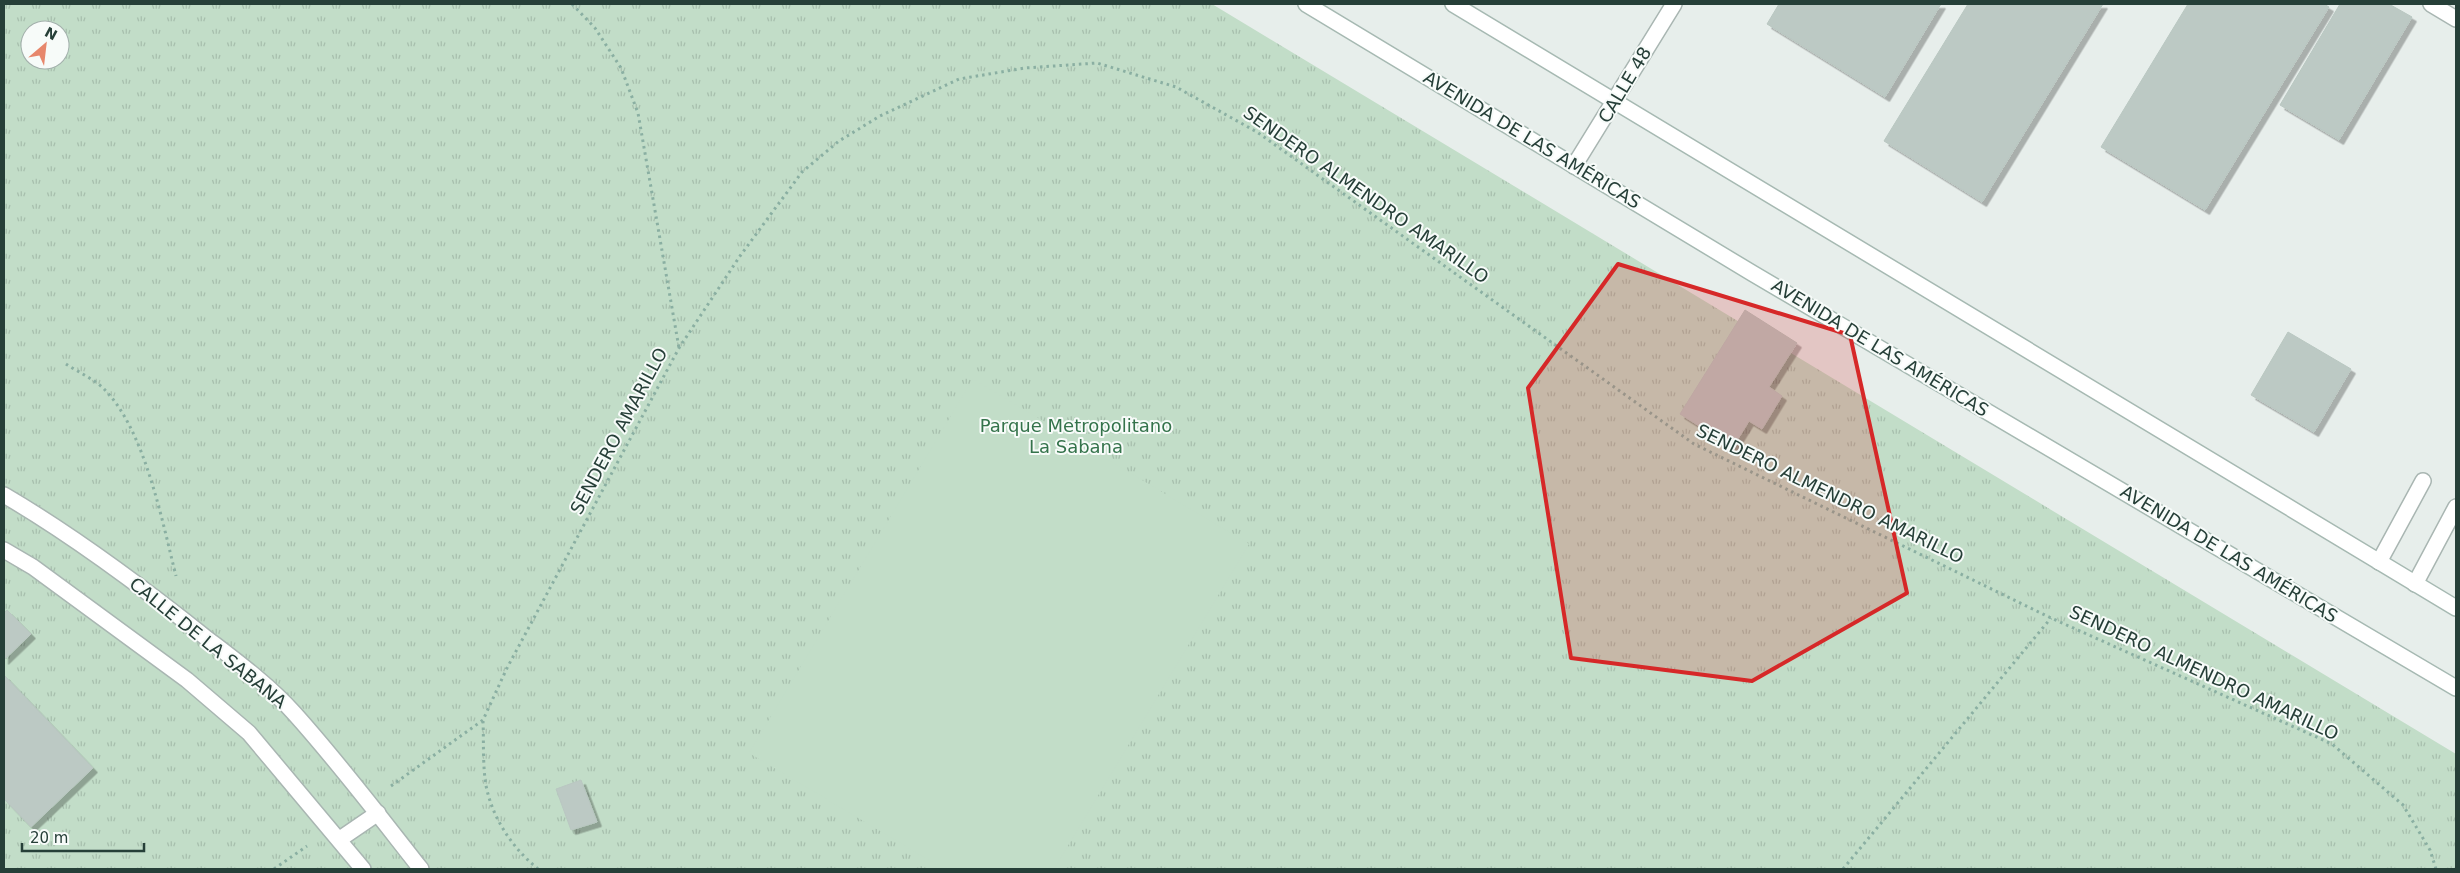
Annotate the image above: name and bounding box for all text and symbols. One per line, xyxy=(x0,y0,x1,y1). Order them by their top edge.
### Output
north arrow xyxy=(20,20,70,70)
text: N xyxy=(42,24,60,43)
street label: CALLE 48 xyxy=(1594,43,1655,127)
street label: AVENIDA DE LAS AMÉRICAS xyxy=(1420,66,1645,213)
street label: SENDERO ALMENDRO AMARILLO xyxy=(1240,102,1493,288)
street label: AVENIDA DE LAS AMÉRICAS xyxy=(1768,274,1993,421)
street label: SENDERO AMARILLO xyxy=(566,344,671,518)
park label: Parque Metropolitano La Sabana xyxy=(980,415,1172,457)
street label: SENDERO ALMENDRO AMARILLO xyxy=(1693,420,1967,568)
street label: AVENIDA DE LAS AMÉRICAS xyxy=(2117,480,2342,627)
street label: CALLE DE LA SABANA xyxy=(126,573,292,713)
street label: SENDERO ALMENDRO AMARILLO xyxy=(2066,601,2342,744)
scale bar xyxy=(22,820,145,852)
text: 20 m xyxy=(30,829,68,847)

